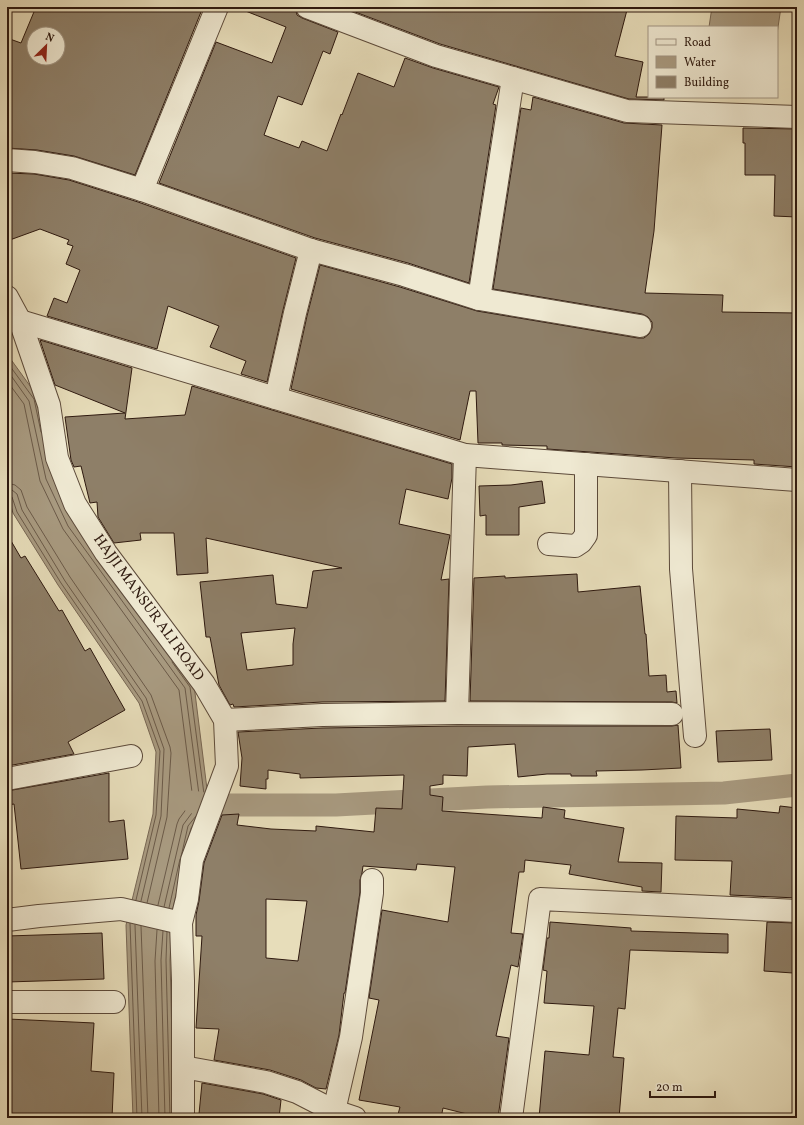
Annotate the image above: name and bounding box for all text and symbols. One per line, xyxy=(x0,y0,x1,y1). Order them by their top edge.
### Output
north arrow xyxy=(26,26,66,66)
legend xyxy=(648,26,778,98)
text: N xyxy=(43,30,56,47)
text: Road xyxy=(684,35,711,51)
text: Water xyxy=(684,55,716,71)
text: Building xyxy=(684,75,729,91)
street label: HAJJI MANSUR ALI ROAD xyxy=(87,530,209,686)
scale bar xyxy=(650,1073,715,1099)
text: 20 m xyxy=(656,1080,683,1096)

